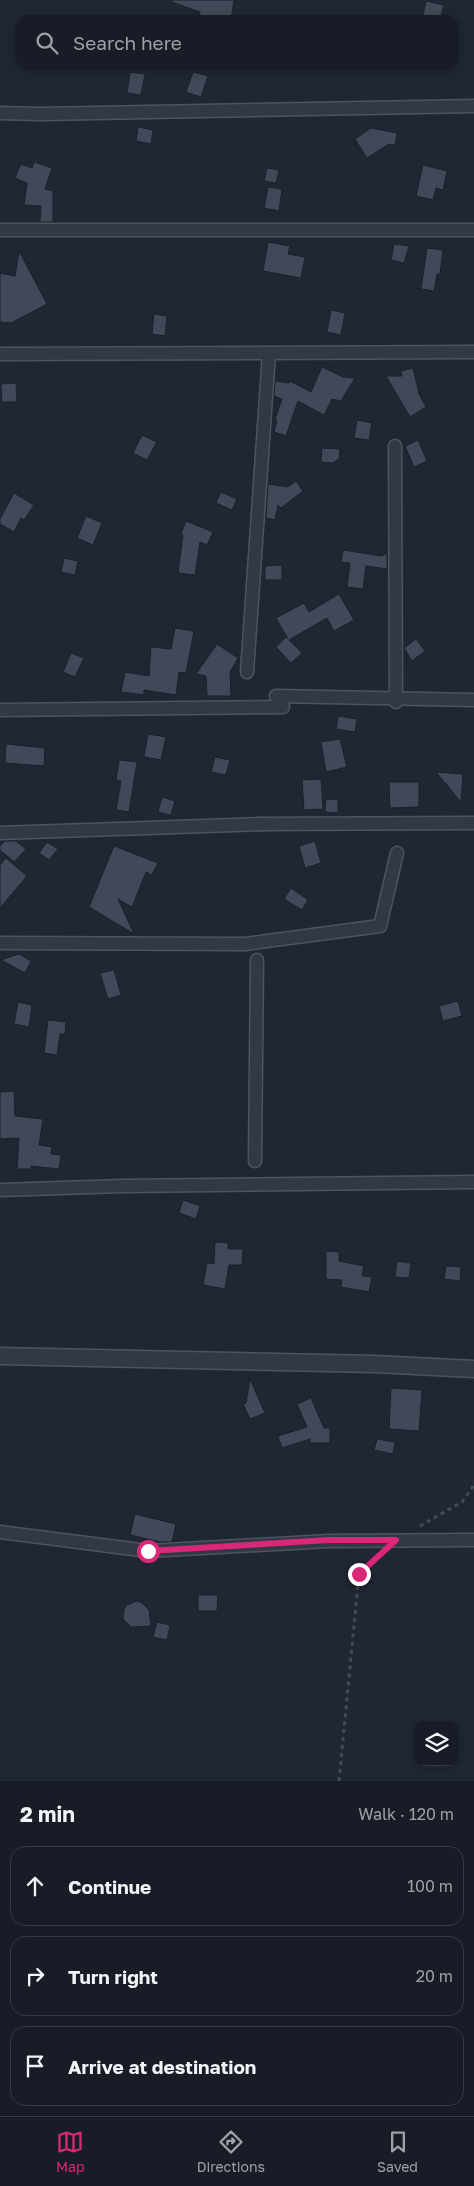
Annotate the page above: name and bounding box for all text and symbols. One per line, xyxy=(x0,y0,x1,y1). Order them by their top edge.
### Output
search box xyxy=(15,15,459,70)
icon: search xyxy=(33,29,61,57)
text: Search here xyxy=(73,31,182,54)
route start xyxy=(137,1540,160,1563)
route end xyxy=(348,1563,371,1586)
map controls xyxy=(414,1721,459,1766)
button: layers xyxy=(414,1721,459,1766)
text: 2 min xyxy=(20,1801,75,1827)
text: Walk · 120 m xyxy=(358,1804,454,1824)
icon: ahead xyxy=(21,1872,49,1900)
text: Continue xyxy=(68,1875,151,1898)
text: 100 m xyxy=(407,1876,453,1896)
icon: right xyxy=(21,1962,49,1990)
text: Turn right xyxy=(68,1965,158,1988)
text: 20 m xyxy=(416,1966,453,1986)
icon: arrive xyxy=(21,2052,49,2080)
text: Arrive at destination xyxy=(68,2055,256,2078)
tab: Map xyxy=(56,2128,85,2175)
tab: Directions xyxy=(197,2128,265,2175)
tab: Saved xyxy=(377,2128,418,2175)

